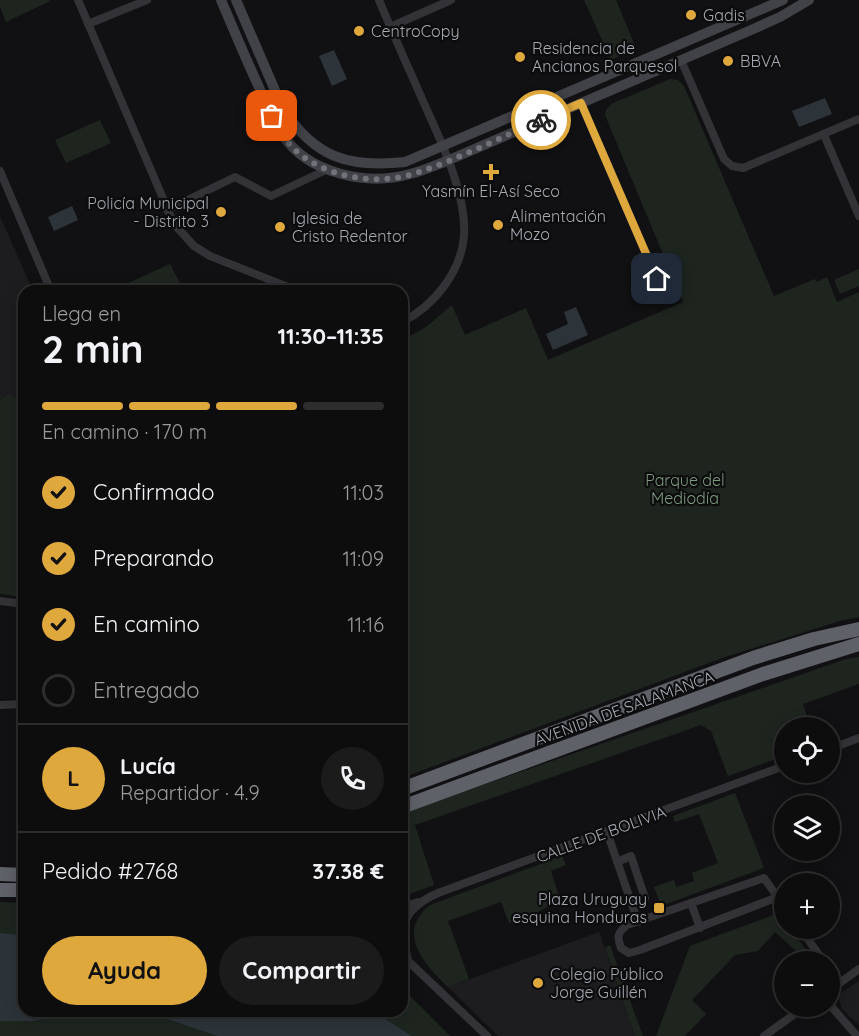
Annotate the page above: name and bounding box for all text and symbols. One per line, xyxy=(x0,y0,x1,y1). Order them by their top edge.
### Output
place label: Gadis xyxy=(703,5,745,25)
marker: Gadis xyxy=(684,8,698,22)
place label: CentroCopy xyxy=(371,21,460,41)
marker: CentroCopy xyxy=(352,24,366,38)
place label: Residencia de Ancianos Parquesol xyxy=(532,38,677,76)
marker: Residencia de Ancianos Parquesol xyxy=(513,50,527,64)
place label: BBVA xyxy=(740,51,781,71)
marker: BBVA xyxy=(721,54,735,68)
pin xyxy=(246,90,297,141)
courier xyxy=(511,90,571,150)
icon: bag xyxy=(255,99,288,132)
icon: bike xyxy=(525,104,558,137)
marker: Yasmín El-Así Seco xyxy=(484,165,498,179)
place label: Yasmín El-Así Seco xyxy=(422,181,560,201)
place label: Policía Municipal - Distrito 3 xyxy=(87,193,209,231)
marker: Policía Municipal - Distrito 3 xyxy=(214,205,228,219)
place label: Alimentación Mozo xyxy=(510,206,606,244)
place label: Iglesia de Cristo Redentor xyxy=(292,208,408,246)
marker: Alimentación Mozo xyxy=(491,218,505,232)
marker: Iglesia de Cristo Redentor xyxy=(273,220,287,234)
pin xyxy=(631,253,682,304)
icon: home xyxy=(640,262,673,295)
text: Llega en xyxy=(42,301,121,326)
text: 11:30–11:35 xyxy=(277,322,384,350)
text: 2 min xyxy=(42,324,144,373)
text: En camino · 170 m xyxy=(42,419,207,444)
park label: Parque del Mediodía xyxy=(645,470,725,508)
icon: check xyxy=(42,476,75,509)
text: Confirmado xyxy=(93,478,214,506)
text: 11:03 xyxy=(343,480,384,505)
icon: check xyxy=(42,542,75,575)
text: Preparando xyxy=(93,544,214,572)
text: 11:09 xyxy=(342,546,384,571)
icon: check xyxy=(42,608,75,641)
text: En camino xyxy=(93,610,200,638)
text: 11:16 xyxy=(347,612,384,637)
street label: AVENIDA DE SALAMANCA xyxy=(531,666,717,750)
text: Entregado xyxy=(93,676,200,704)
map controls xyxy=(774,717,840,1017)
button: locate xyxy=(774,717,840,783)
button: phone xyxy=(321,747,384,810)
text: Lucía xyxy=(120,752,176,780)
text: L xyxy=(67,764,80,792)
text: Repartidor · 4.9 xyxy=(120,780,260,805)
button: layers xyxy=(774,795,840,861)
street label: CALLE DE BOLIVIA xyxy=(533,801,669,867)
text: Pedido #2768 xyxy=(42,857,179,885)
text: 37.38 € xyxy=(312,857,384,885)
button: + xyxy=(774,873,840,939)
place label: Plaza Uruguay esquina Honduras xyxy=(512,889,647,927)
marker: Plaza Uruguay esquina Honduras xyxy=(652,901,666,915)
button: Ayuda xyxy=(42,936,207,1005)
button: Compartir xyxy=(219,936,384,1005)
button: − xyxy=(774,951,840,1017)
place label: Colegio Público Jorge Guillén xyxy=(550,964,663,1002)
marker: Colegio Público Jorge Guillén xyxy=(531,976,545,990)

